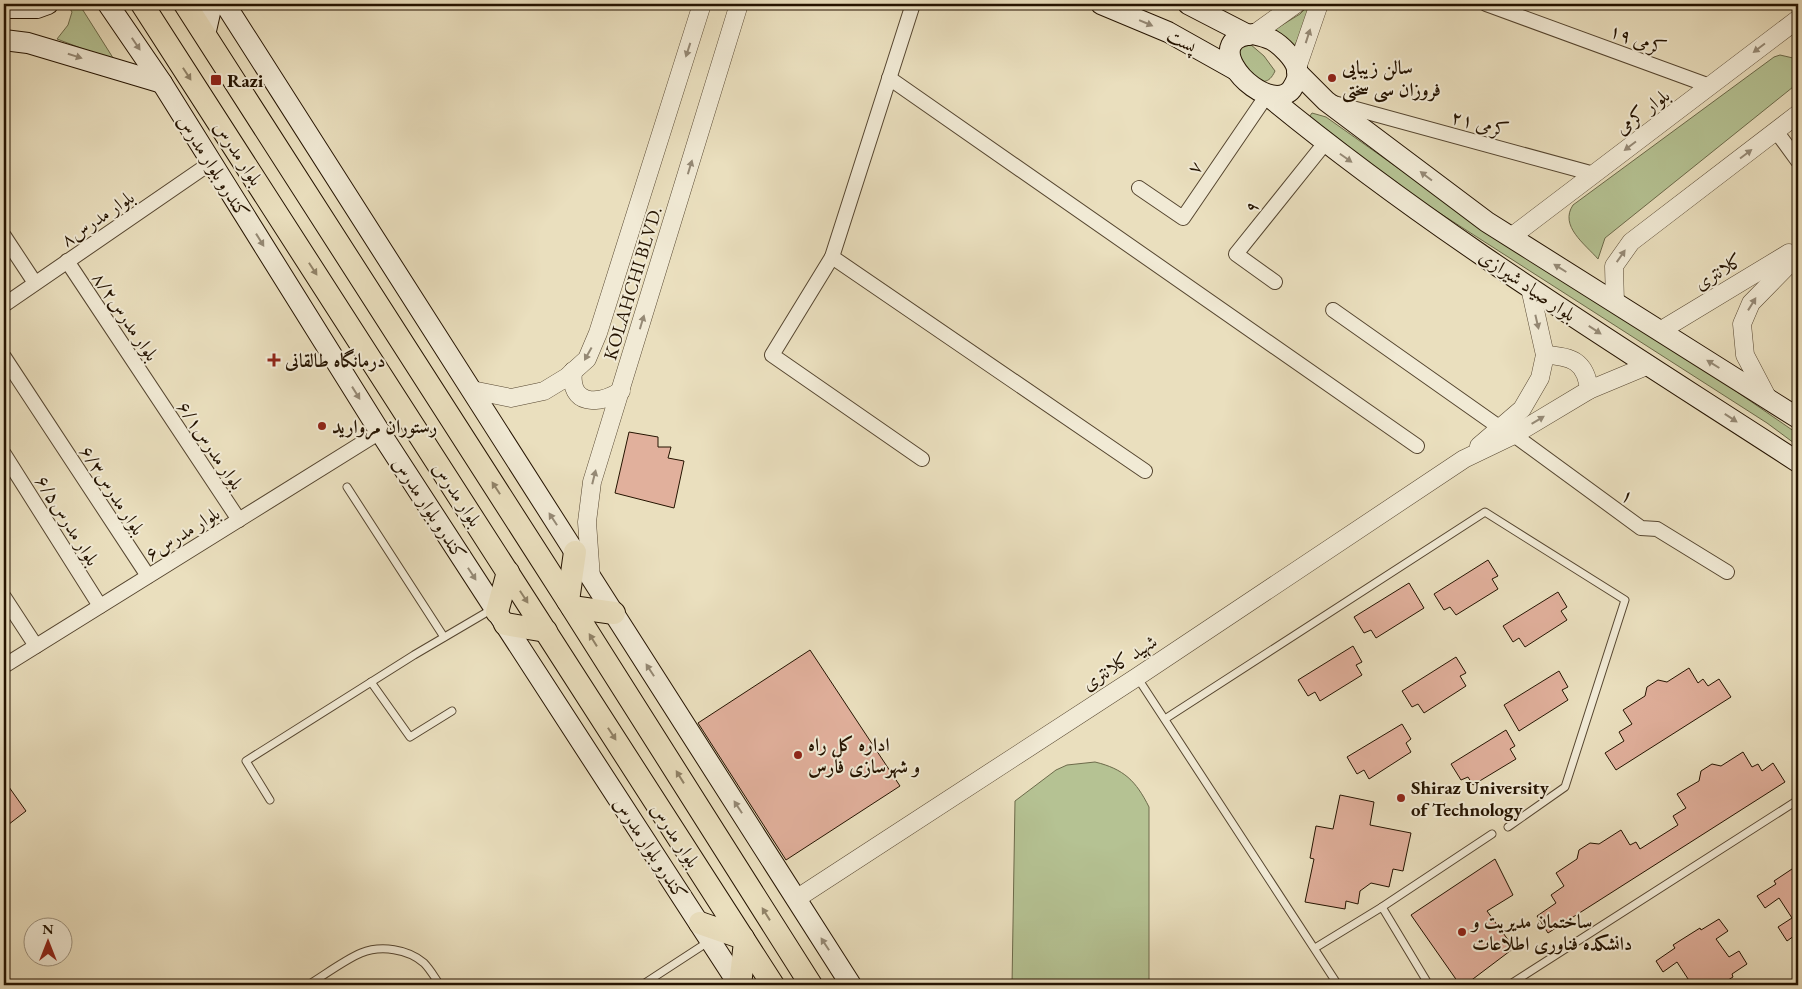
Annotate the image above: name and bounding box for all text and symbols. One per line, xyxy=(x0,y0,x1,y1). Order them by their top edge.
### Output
street label: کرمی ۱۹ xyxy=(1606,18,1670,61)
one-way arrow xyxy=(1139,19,1153,27)
street label: پست xyxy=(1162,22,1203,60)
one-way arrow xyxy=(1304,28,1312,43)
one-way arrow xyxy=(131,37,141,51)
one-way arrow xyxy=(683,43,691,58)
one-way arrow xyxy=(1752,43,1766,53)
one-way arrow xyxy=(67,53,82,61)
place label: سالن زیبایی فروزان سی سختی xyxy=(1341,55,1441,103)
one-way arrow xyxy=(183,67,192,81)
place label: Razi xyxy=(227,68,264,93)
marker: سالن زیبایی فروزان سی سختی xyxy=(1326,72,1338,84)
marker: Razi xyxy=(209,73,223,87)
street label: بلوار کرمی xyxy=(1610,83,1675,140)
street label: کرمی ۲۱ xyxy=(1448,104,1511,143)
street label: کندرو بلوار مدرس xyxy=(172,110,255,223)
street label: بلوار مدرس xyxy=(208,116,269,191)
one-way arrow xyxy=(1624,141,1637,152)
one-way arrow xyxy=(1739,148,1752,159)
one-way arrow xyxy=(1339,153,1353,163)
street label: ۷ xyxy=(1181,156,1208,179)
one-way arrow xyxy=(686,159,694,174)
one-way arrow xyxy=(1419,171,1433,181)
street label: بلوار مدرس۸ xyxy=(56,185,139,252)
street label: ۹ xyxy=(1238,194,1265,218)
street label: KOLAHCHI BLVD. xyxy=(597,203,668,363)
one-way arrow xyxy=(256,234,265,247)
street label: بلوار صیاد شیرازی xyxy=(1474,244,1581,327)
street label: کلانتری xyxy=(1689,247,1747,296)
one-way arrow xyxy=(1616,249,1626,263)
one-way arrow xyxy=(309,263,318,276)
one-way arrow xyxy=(1553,264,1567,273)
street label: بلوار مدرس۸/۲ xyxy=(87,267,165,366)
one-way arrow xyxy=(1747,297,1757,311)
one-way arrow xyxy=(1533,314,1541,329)
one-way arrow xyxy=(639,315,647,330)
one-way arrow xyxy=(1588,325,1602,335)
place label: درمانگاه طالقانی xyxy=(284,348,386,373)
one-way arrow xyxy=(584,348,593,361)
marker: درمانگاه طالقانی xyxy=(267,353,281,367)
one-way arrow xyxy=(1706,359,1719,368)
one-way arrow xyxy=(351,386,360,399)
street label: بلوار مدرس۶/۱ xyxy=(172,396,250,495)
one-way arrow xyxy=(1725,413,1738,423)
place label: رستوران مروارید xyxy=(332,414,438,440)
one-way arrow xyxy=(1532,416,1545,425)
marker: رستوران مروارید xyxy=(316,420,328,432)
street label: بلوار مدرس۶/۳ xyxy=(74,440,151,540)
street label: کندرو بلوار مدرس xyxy=(387,452,472,565)
street label: بلوار مدرس xyxy=(427,457,488,532)
street label: بلوار مدرس۶/۵ xyxy=(30,470,105,570)
one-way arrow xyxy=(590,470,598,485)
one-way arrow xyxy=(491,482,500,495)
street label: ۱ xyxy=(1616,482,1640,509)
street label: بلوار مدرس۶ xyxy=(140,501,224,566)
one-way arrow xyxy=(549,512,558,525)
one-way arrow xyxy=(467,567,477,580)
one-way arrow xyxy=(519,591,529,604)
street label: شهید کلانتری xyxy=(1077,629,1162,696)
one-way arrow xyxy=(588,633,597,647)
one-way arrow xyxy=(646,664,655,677)
one-way arrow xyxy=(607,728,616,741)
place label: اداره کل راه و شهرسازی فارس xyxy=(808,732,920,779)
marker: اداره کل راه و شهرسازی فارس xyxy=(792,749,804,761)
one-way arrow xyxy=(675,771,684,784)
place label: Shiraz University of Technology xyxy=(1411,775,1550,822)
street label: کندرو بلوار مدرس xyxy=(608,792,693,905)
marker: Shiraz University of Technology xyxy=(1395,792,1407,804)
street label: بلوار مدرس xyxy=(645,798,706,873)
one-way arrow xyxy=(733,801,742,814)
one-way arrow xyxy=(762,908,771,921)
place label: ساختمان مدیریت و دانشکده فناوری اطلاعات xyxy=(1470,909,1632,956)
north arrow xyxy=(22,916,72,966)
text: N xyxy=(42,920,54,938)
marker: ساختمان مدیریت و دانشکده فناوری اطلاعات xyxy=(1456,926,1468,938)
one-way arrow xyxy=(820,938,830,951)

